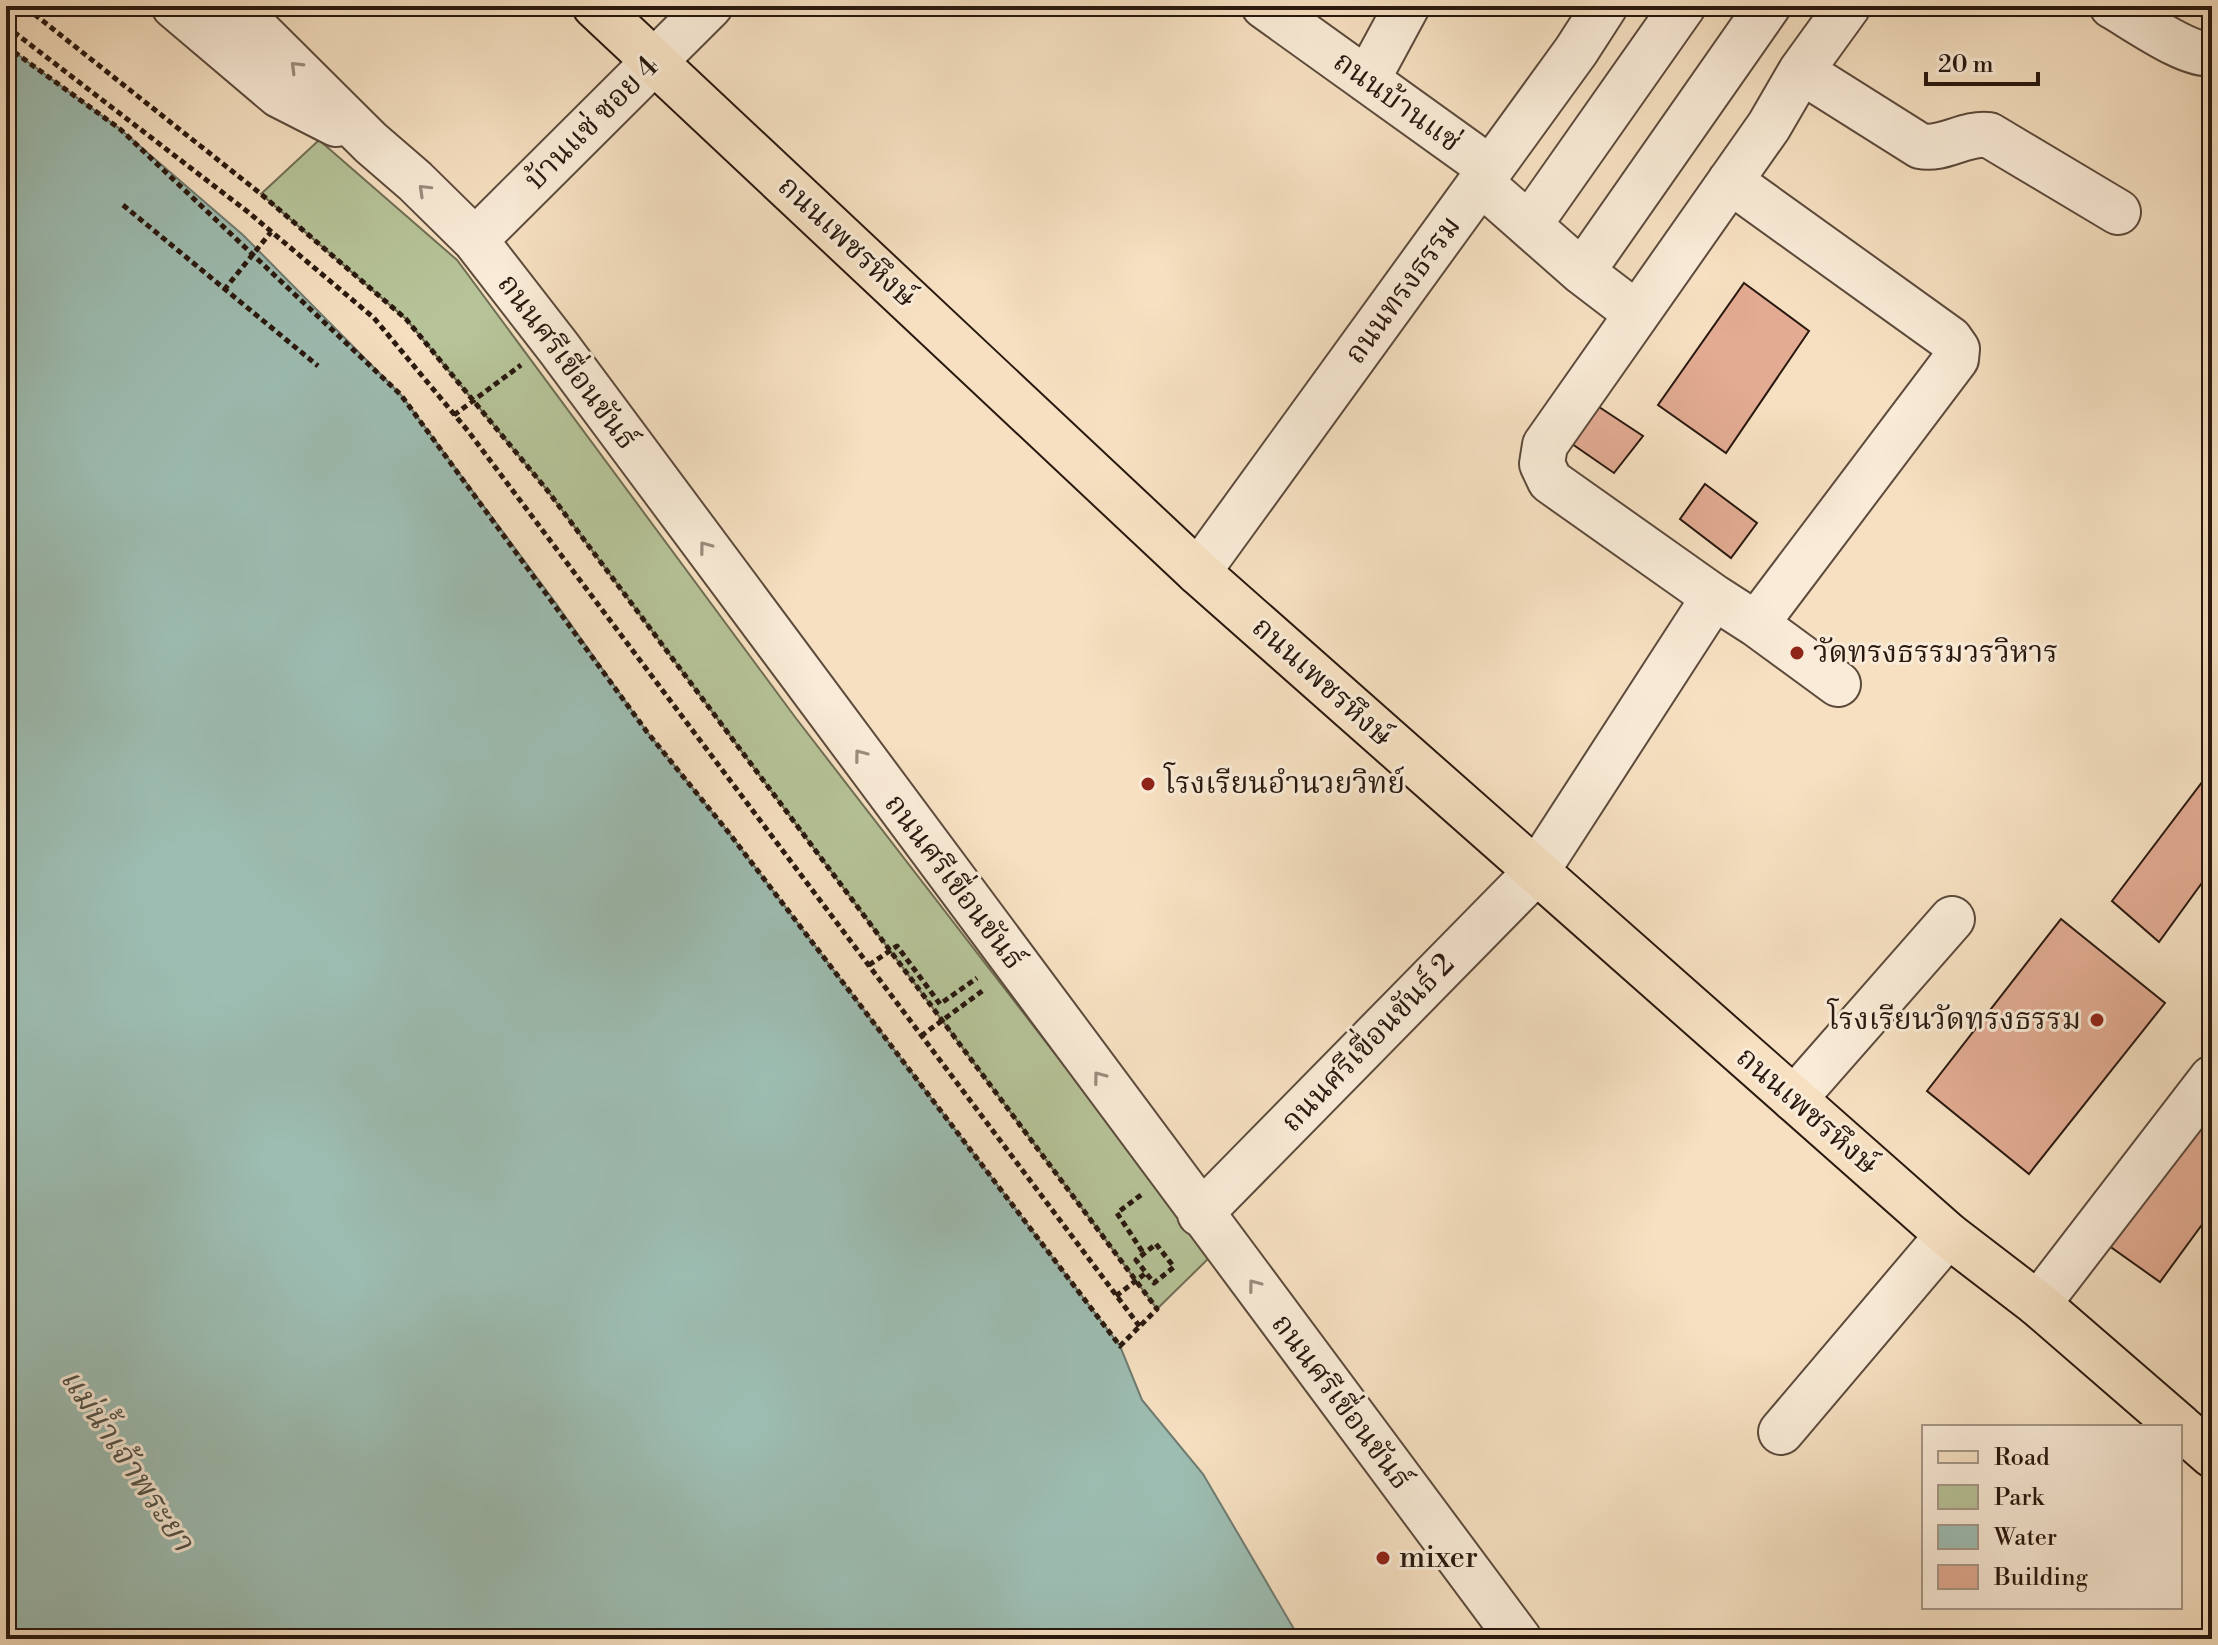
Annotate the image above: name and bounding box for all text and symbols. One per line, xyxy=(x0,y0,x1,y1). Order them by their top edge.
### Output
scale bar xyxy=(1926,36,2038,86)
street label: ถนนบ้านแซ่ xyxy=(1326,43,1468,161)
street label: บ้านแซ่ ซอย 4 xyxy=(517,48,667,198)
text: 20 m xyxy=(1938,50,1994,80)
one-way arrow xyxy=(291,62,306,76)
street label: ถนนเพชรหึงษ์ xyxy=(769,168,925,316)
one-way arrow xyxy=(419,185,433,199)
street label: ถนนทรงธรรม xyxy=(1336,208,1470,372)
street label: ถนนศรีเขื่อนขันธ์ xyxy=(488,264,649,458)
one-way arrow xyxy=(700,541,715,555)
street label: ถนนเพชรหึงษ์ xyxy=(1244,609,1401,755)
place label: วัดทรงธรรมวรวิหาร xyxy=(1813,634,2058,672)
marker: วัดทรงธรรมวรวิหาร xyxy=(1788,644,1806,662)
one-way arrow xyxy=(855,750,870,764)
place label: โรงเรียนอำนวยวิทย์ xyxy=(1163,762,1405,803)
marker: โรงเรียนอำนวยวิทย์ xyxy=(1139,775,1157,793)
street label: ถนนศรีเขื่อนขันธ์ xyxy=(875,784,1036,978)
street label: ถนนศรีเขื่อนขันธ์ 2 xyxy=(1270,943,1463,1140)
place label: โรงเรียนวัดทรงธรรม xyxy=(1826,998,2081,1039)
marker: โรงเรียนวัดทรงธรรม xyxy=(2088,1011,2106,1029)
street label: ถนนเพชรหึงษ์ xyxy=(1728,1039,1886,1183)
one-way arrow xyxy=(1094,1071,1108,1085)
one-way arrow xyxy=(1249,1279,1263,1294)
street label: ถนนศรีเขื่อนขันธ์ xyxy=(1262,1304,1423,1498)
water label: แม่น้ำเจ้าพระยา xyxy=(51,1359,207,1560)
legend xyxy=(1922,1425,2182,1609)
text: Road xyxy=(1994,1443,2050,1473)
text: Park xyxy=(1994,1483,2045,1513)
text: Water xyxy=(1993,1523,2057,1553)
place label: mixer xyxy=(1399,1539,1478,1577)
marker: mixer xyxy=(1374,1549,1392,1567)
text: Building xyxy=(1993,1563,2088,1593)

